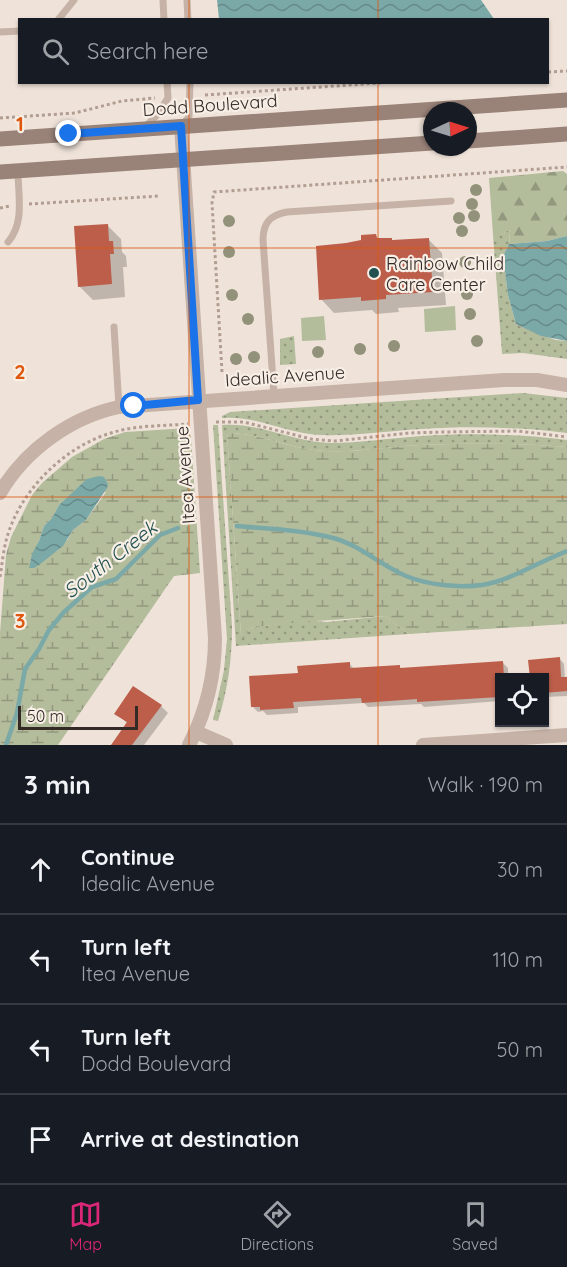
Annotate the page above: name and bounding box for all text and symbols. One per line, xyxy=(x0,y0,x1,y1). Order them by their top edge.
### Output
search box xyxy=(18,18,549,84)
icon: search xyxy=(39,35,72,68)
text: Search here xyxy=(87,37,208,65)
street label: Dodd Boulevard xyxy=(142,89,278,121)
north arrow xyxy=(423,102,477,156)
text: 1 xyxy=(16,111,24,136)
route end xyxy=(55,120,81,146)
place label: Rainbow Child Care Center xyxy=(386,252,504,296)
marker: Rainbow Child Care Center xyxy=(367,266,381,280)
text: 2 xyxy=(14,359,26,384)
street label: Idealic Avenue xyxy=(224,360,346,392)
route start xyxy=(120,392,146,418)
street label: Itea Avenue xyxy=(170,425,200,525)
water label: South Creek xyxy=(58,513,164,603)
text: 3 xyxy=(15,608,25,633)
map controls xyxy=(495,673,549,727)
button: locate xyxy=(495,673,549,727)
scale bar xyxy=(18,703,138,730)
text: 50 m xyxy=(27,706,64,726)
text: 3 min xyxy=(24,768,91,801)
text: Walk · 190 m xyxy=(427,772,543,797)
text: Continue xyxy=(81,843,175,871)
icon: ahead xyxy=(24,853,57,886)
text: 30 m xyxy=(497,857,543,882)
text: Idealic Avenue xyxy=(81,871,215,896)
text: Turn left xyxy=(81,933,171,961)
icon: left xyxy=(24,943,57,976)
text: 110 m xyxy=(493,947,543,972)
text: Itea Avenue xyxy=(81,961,190,986)
text: Turn left xyxy=(81,1023,171,1051)
icon: left xyxy=(24,1033,57,1066)
text: 50 m xyxy=(497,1037,543,1062)
text: Dodd Boulevard xyxy=(81,1051,231,1076)
icon: arrive xyxy=(24,1123,57,1156)
text: Arrive at destination xyxy=(81,1125,299,1153)
tab: Map xyxy=(69,1198,102,1254)
tab: Directions xyxy=(241,1198,314,1254)
tab: Saved xyxy=(452,1198,498,1254)

